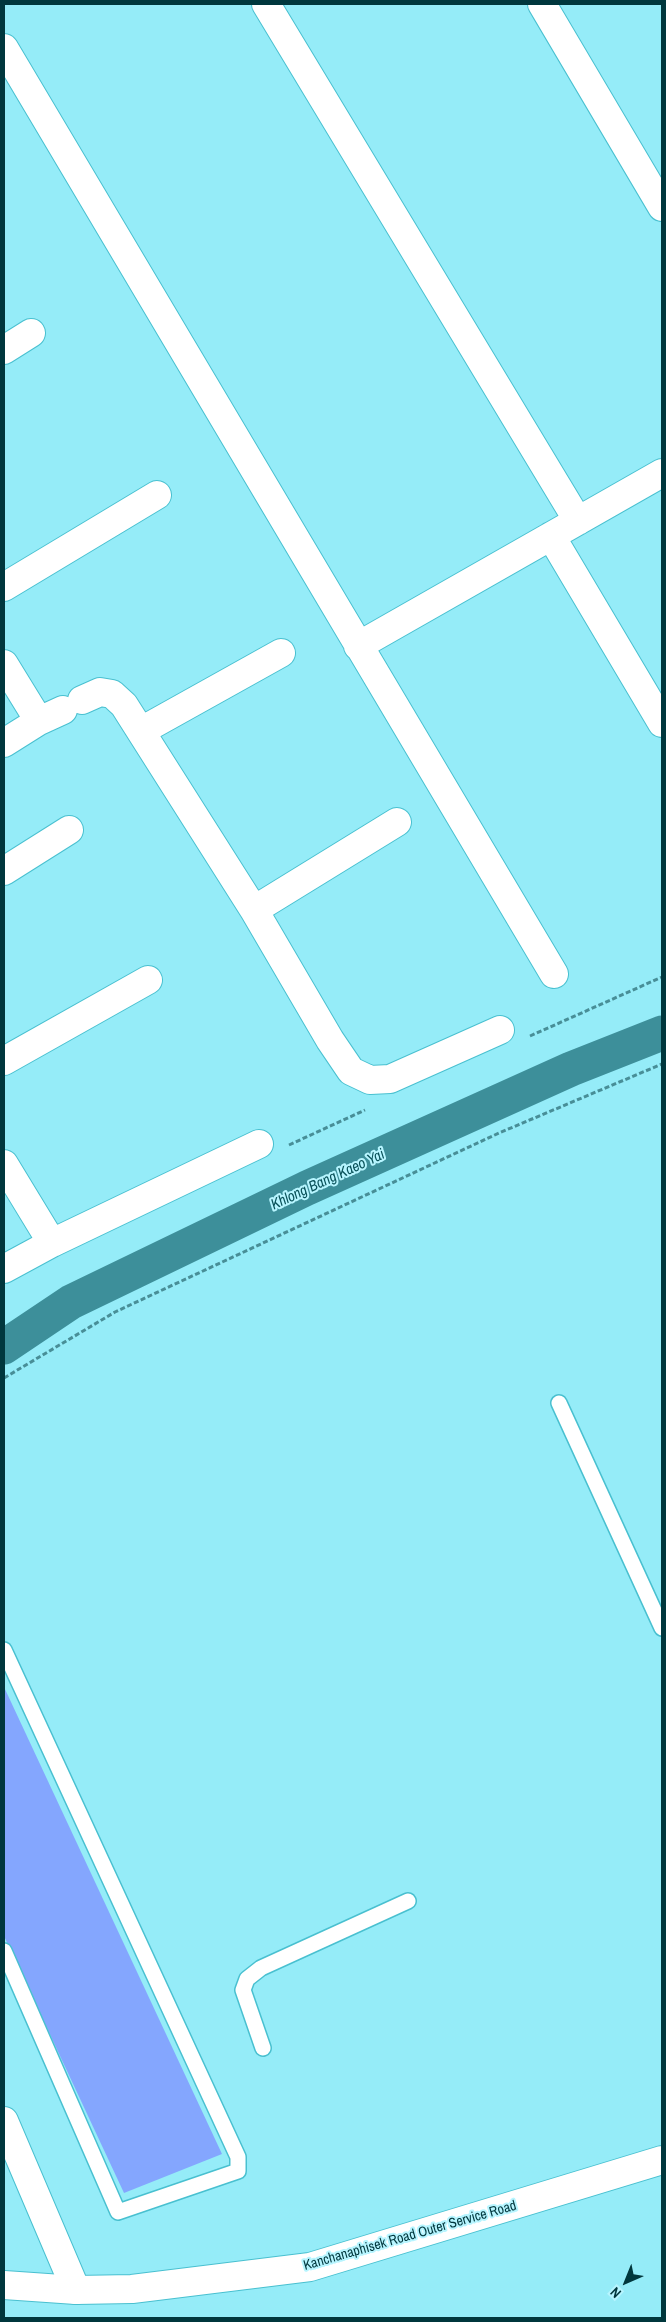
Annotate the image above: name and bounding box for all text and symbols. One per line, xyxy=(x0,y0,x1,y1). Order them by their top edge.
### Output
water label: Khlong Bang Kaeo Yai xyxy=(268,1146,388,1214)
street label: Kanchanaphisek Road Outer Service Road xyxy=(302,2197,518,2275)
north arrow xyxy=(601,2257,651,2307)
text: N xyxy=(606,2283,625,2302)

